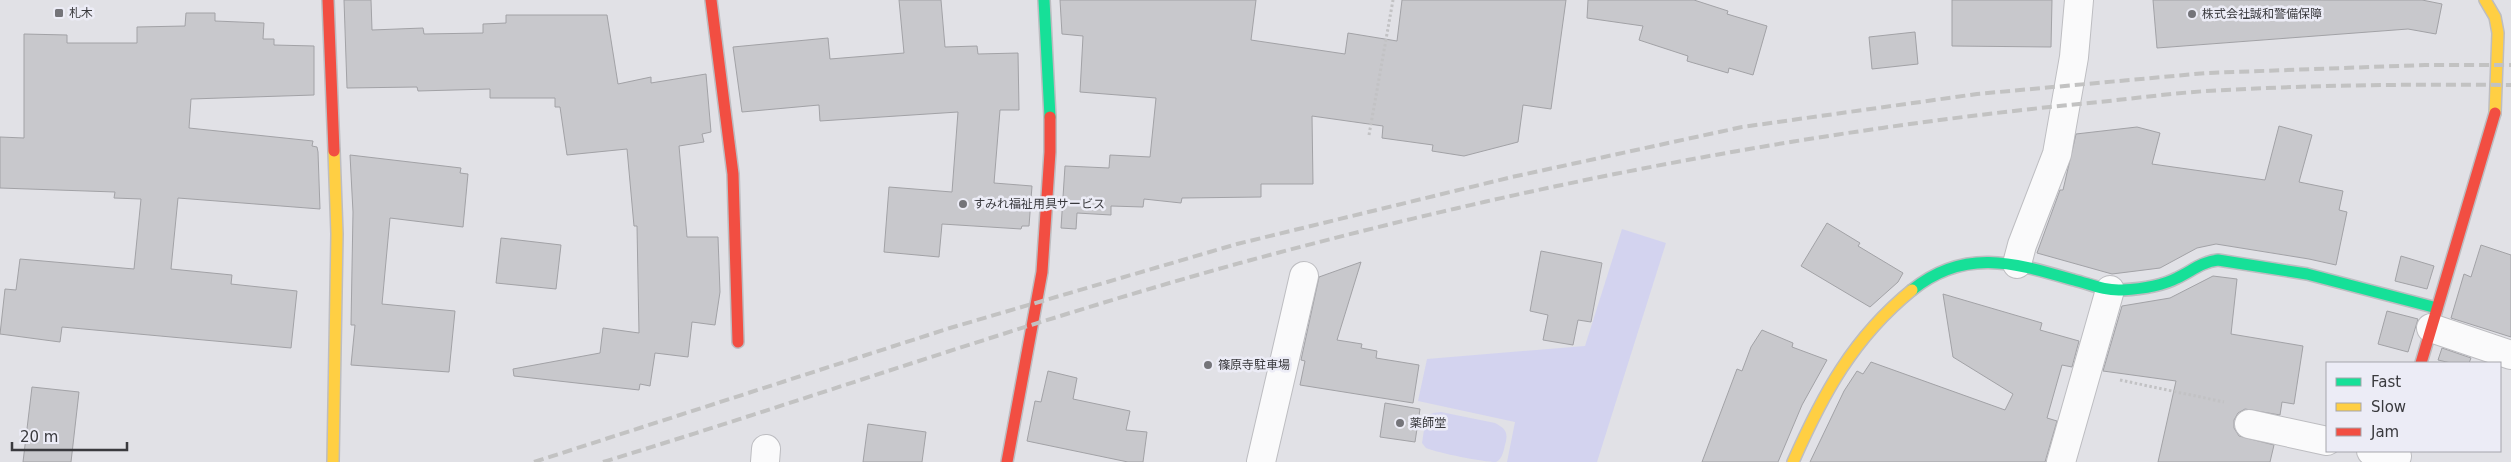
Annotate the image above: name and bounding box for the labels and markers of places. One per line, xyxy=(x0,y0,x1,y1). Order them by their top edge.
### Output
place label: 札木 xyxy=(69,6,93,20)
marker: 札木 xyxy=(53,7,65,19)
place label: 株式会社誠和警備保障 xyxy=(2202,7,2322,21)
marker: 株式会社誠和警備保障 xyxy=(2186,8,2198,20)
place label: すみれ福祉用具サービス xyxy=(973,197,1105,211)
marker: すみれ福祉用具サービス xyxy=(957,198,969,210)
place label: 篠原寺駐車場 xyxy=(1218,358,1290,372)
marker: 篠原寺駐車場 xyxy=(1202,359,1214,371)
place label: 薬師堂 xyxy=(1410,416,1446,430)
marker: 薬師堂 xyxy=(1394,417,1406,429)

